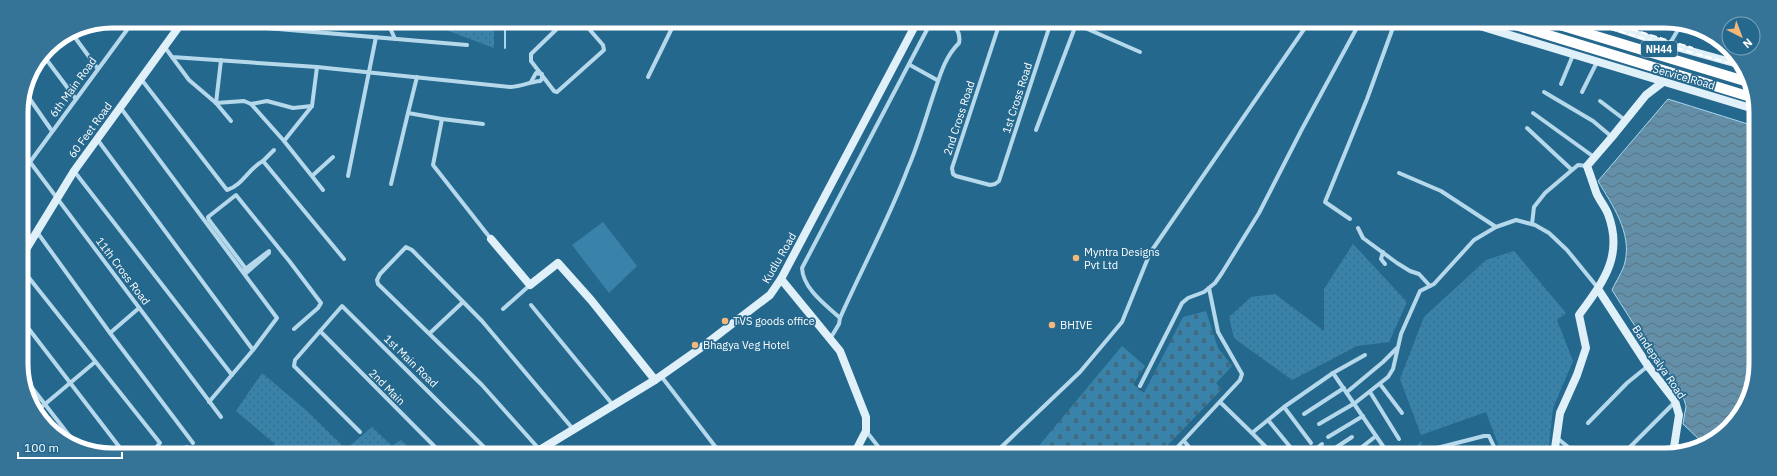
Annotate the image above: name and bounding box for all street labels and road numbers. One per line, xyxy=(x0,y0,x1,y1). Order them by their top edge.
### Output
road number: NH44 xyxy=(1641,41,1677,57)
street label: 6th Main Road xyxy=(46,54,100,120)
street label: 1st Cross Road xyxy=(999,61,1035,135)
street label: Service Road xyxy=(1651,61,1717,93)
street label: 2nd Cross Road xyxy=(940,79,978,157)
street label: 60 Feet Road xyxy=(65,99,115,161)
street label: Kudlu Road xyxy=(759,230,799,286)
street label: 11th Cross Road xyxy=(93,234,153,308)
street label: Bandepalya Road xyxy=(1629,322,1689,402)
street label: 1st Main Road xyxy=(381,332,441,390)
street label: 2nd Main xyxy=(366,366,408,408)

